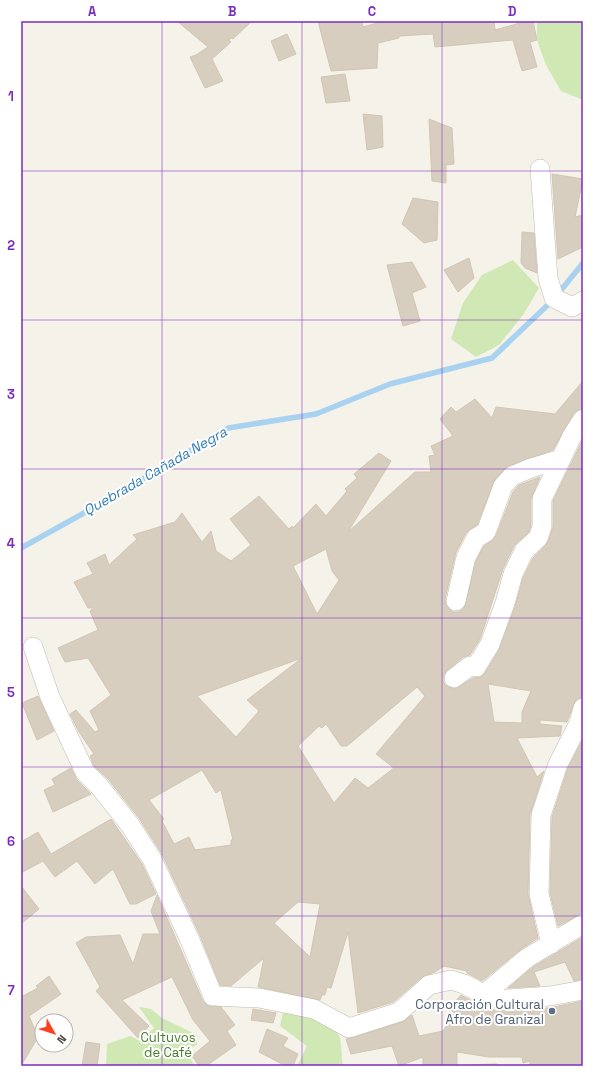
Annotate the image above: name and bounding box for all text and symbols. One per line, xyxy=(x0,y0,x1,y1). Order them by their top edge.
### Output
text: A xyxy=(88,3,97,20)
text: B xyxy=(228,3,237,20)
text: C xyxy=(368,3,376,20)
text: D xyxy=(508,3,517,20)
text: 1 xyxy=(8,88,14,105)
text: 2 xyxy=(7,237,15,254)
text: 3 xyxy=(7,386,15,403)
water label: Quebrada Cañada Negra xyxy=(80,422,231,519)
text: 4 xyxy=(7,535,15,552)
text: 5 xyxy=(7,684,15,701)
text: 6 xyxy=(7,833,15,850)
text: 7 xyxy=(7,982,15,999)
place label: Corporación Cultural Afro de Granizal xyxy=(415,996,544,1028)
marker: Corporación Cultural Afro de Granizal xyxy=(547,1006,557,1016)
north arrow xyxy=(34,1013,74,1053)
park label: Cultuvos de Café xyxy=(140,1029,196,1061)
text: N xyxy=(54,1032,70,1047)

